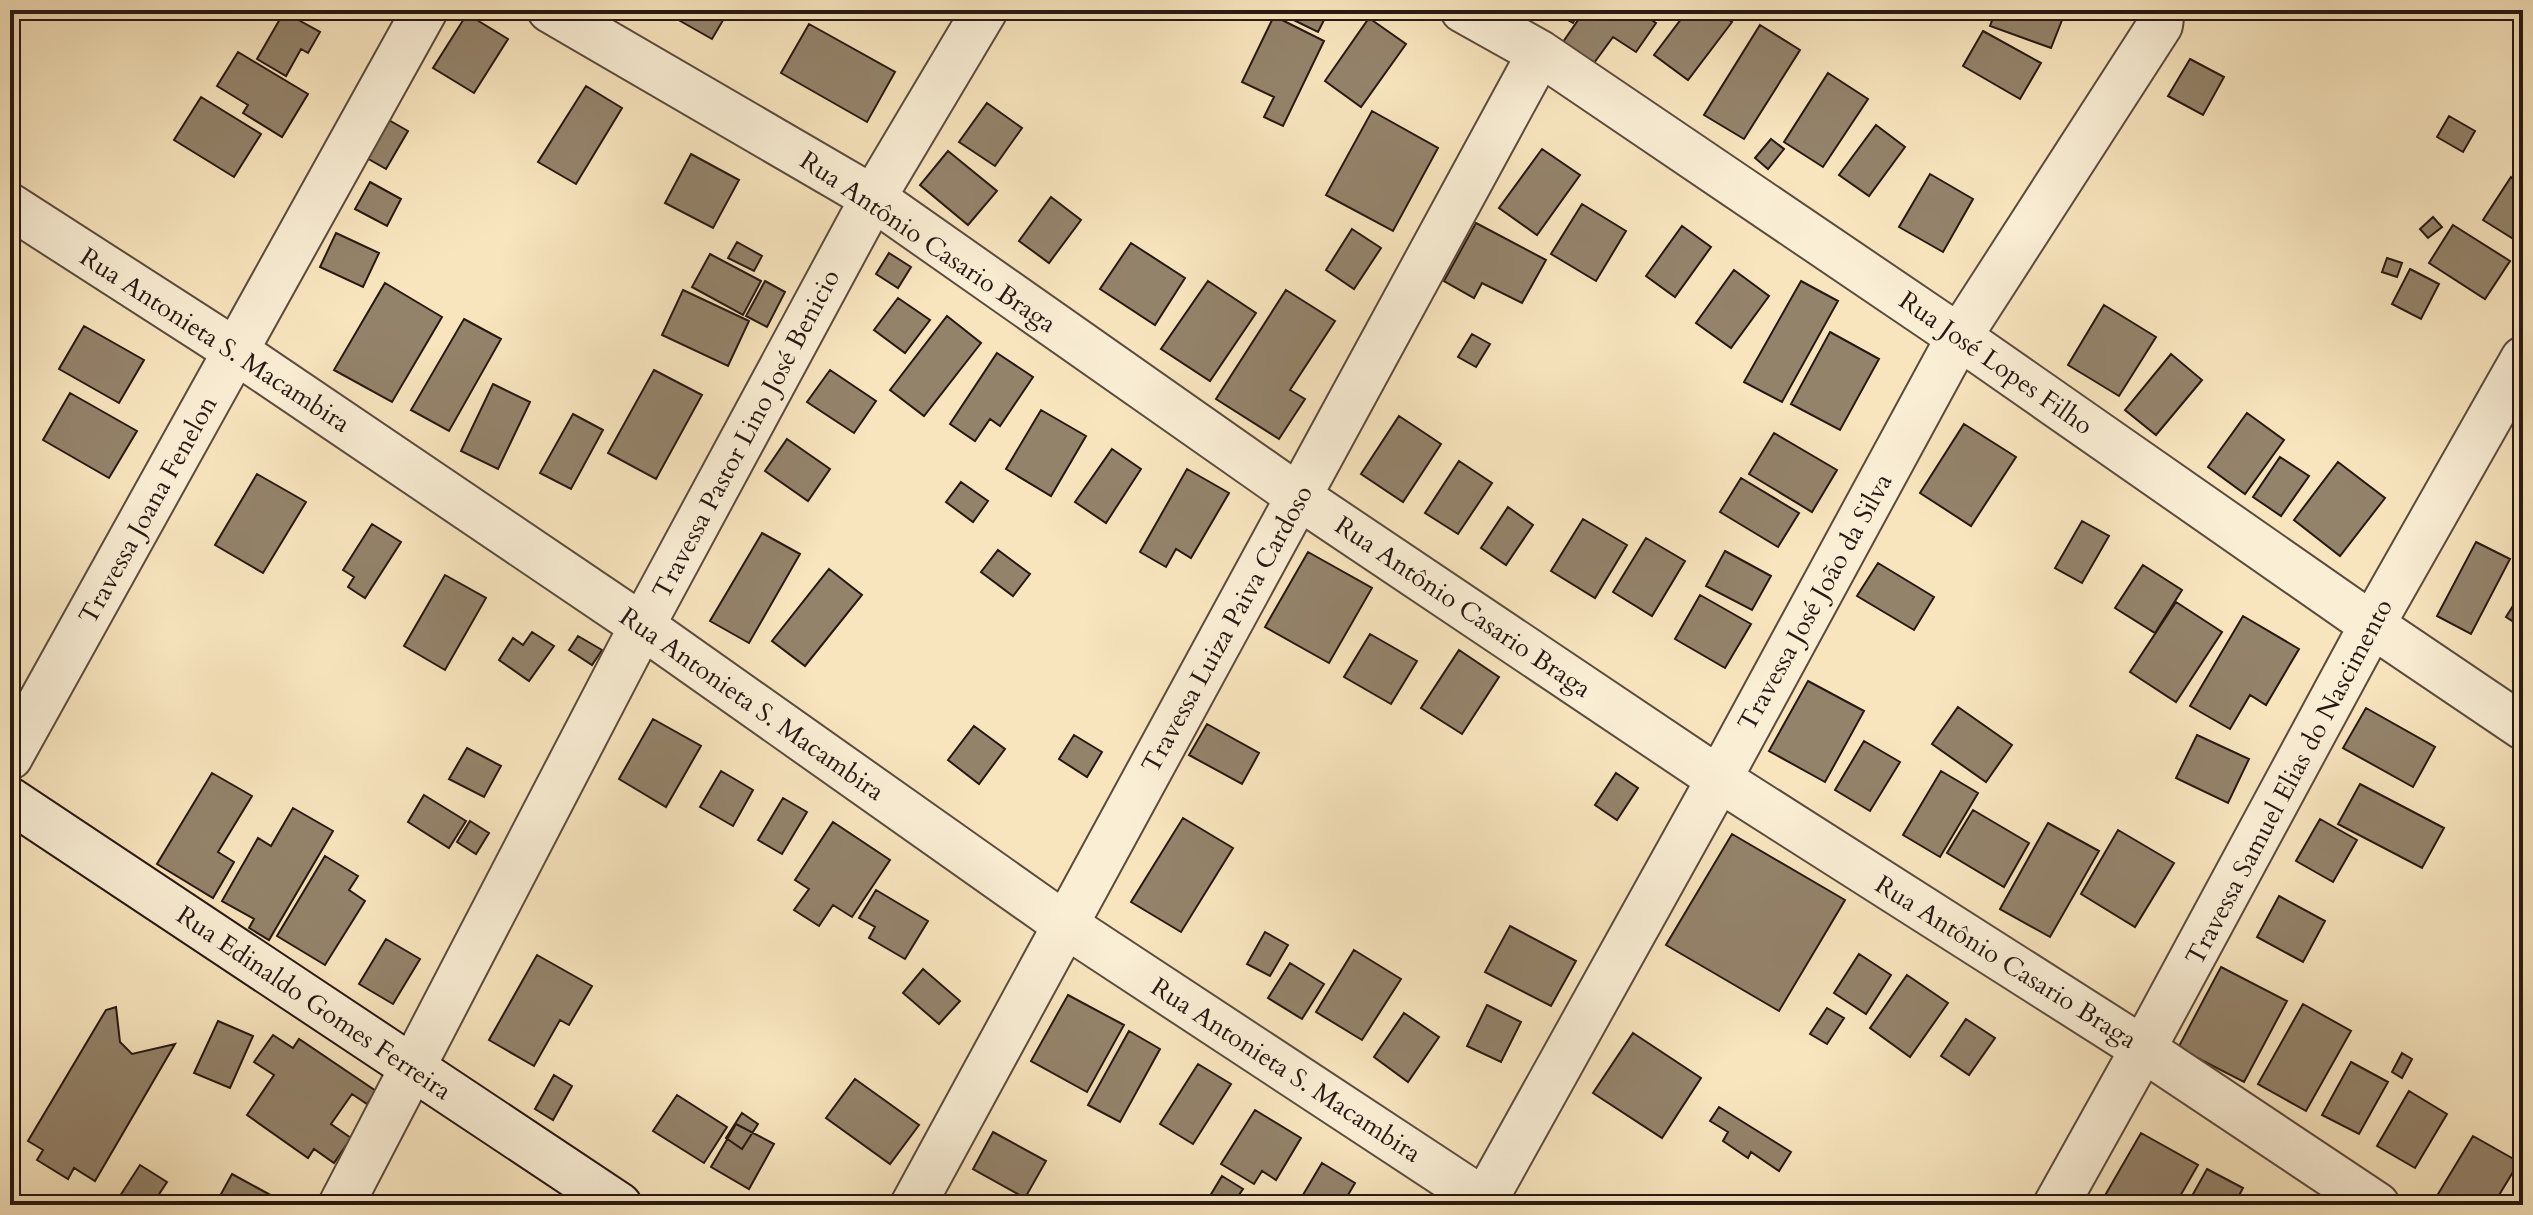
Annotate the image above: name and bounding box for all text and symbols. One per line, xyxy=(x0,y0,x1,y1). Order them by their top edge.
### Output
street label: Rua Antônio Casario Braga xyxy=(793,143,1063,341)
street label: Rua Antonieta S. Macambira xyxy=(73,239,357,441)
street label: Travessa Pastor Lino José Benicio xyxy=(644,263,848,605)
street label: Rua José Lopes Filho xyxy=(1892,283,2100,443)
street label: Travessa Joana Fenelon xyxy=(71,389,225,630)
street label: Travessa José João da Silva xyxy=(1730,467,1900,737)
street label: Travessa Luiza Paiva Cardoso xyxy=(1133,479,1321,779)
street label: Rua Antônio Casario Braga xyxy=(1328,508,1598,706)
street label: Travessa Samuel Elias do Nascimento xyxy=(2177,593,2401,971)
street label: Rua Antonieta S. Macambira xyxy=(613,599,891,809)
street label: Rua Antônio Casario Braga xyxy=(1869,867,2143,1057)
street label: Rua Edinaldo Gomes Ferreira xyxy=(170,898,458,1108)
street label: Rua Antonieta S. Macambira xyxy=(1144,969,1428,1171)

